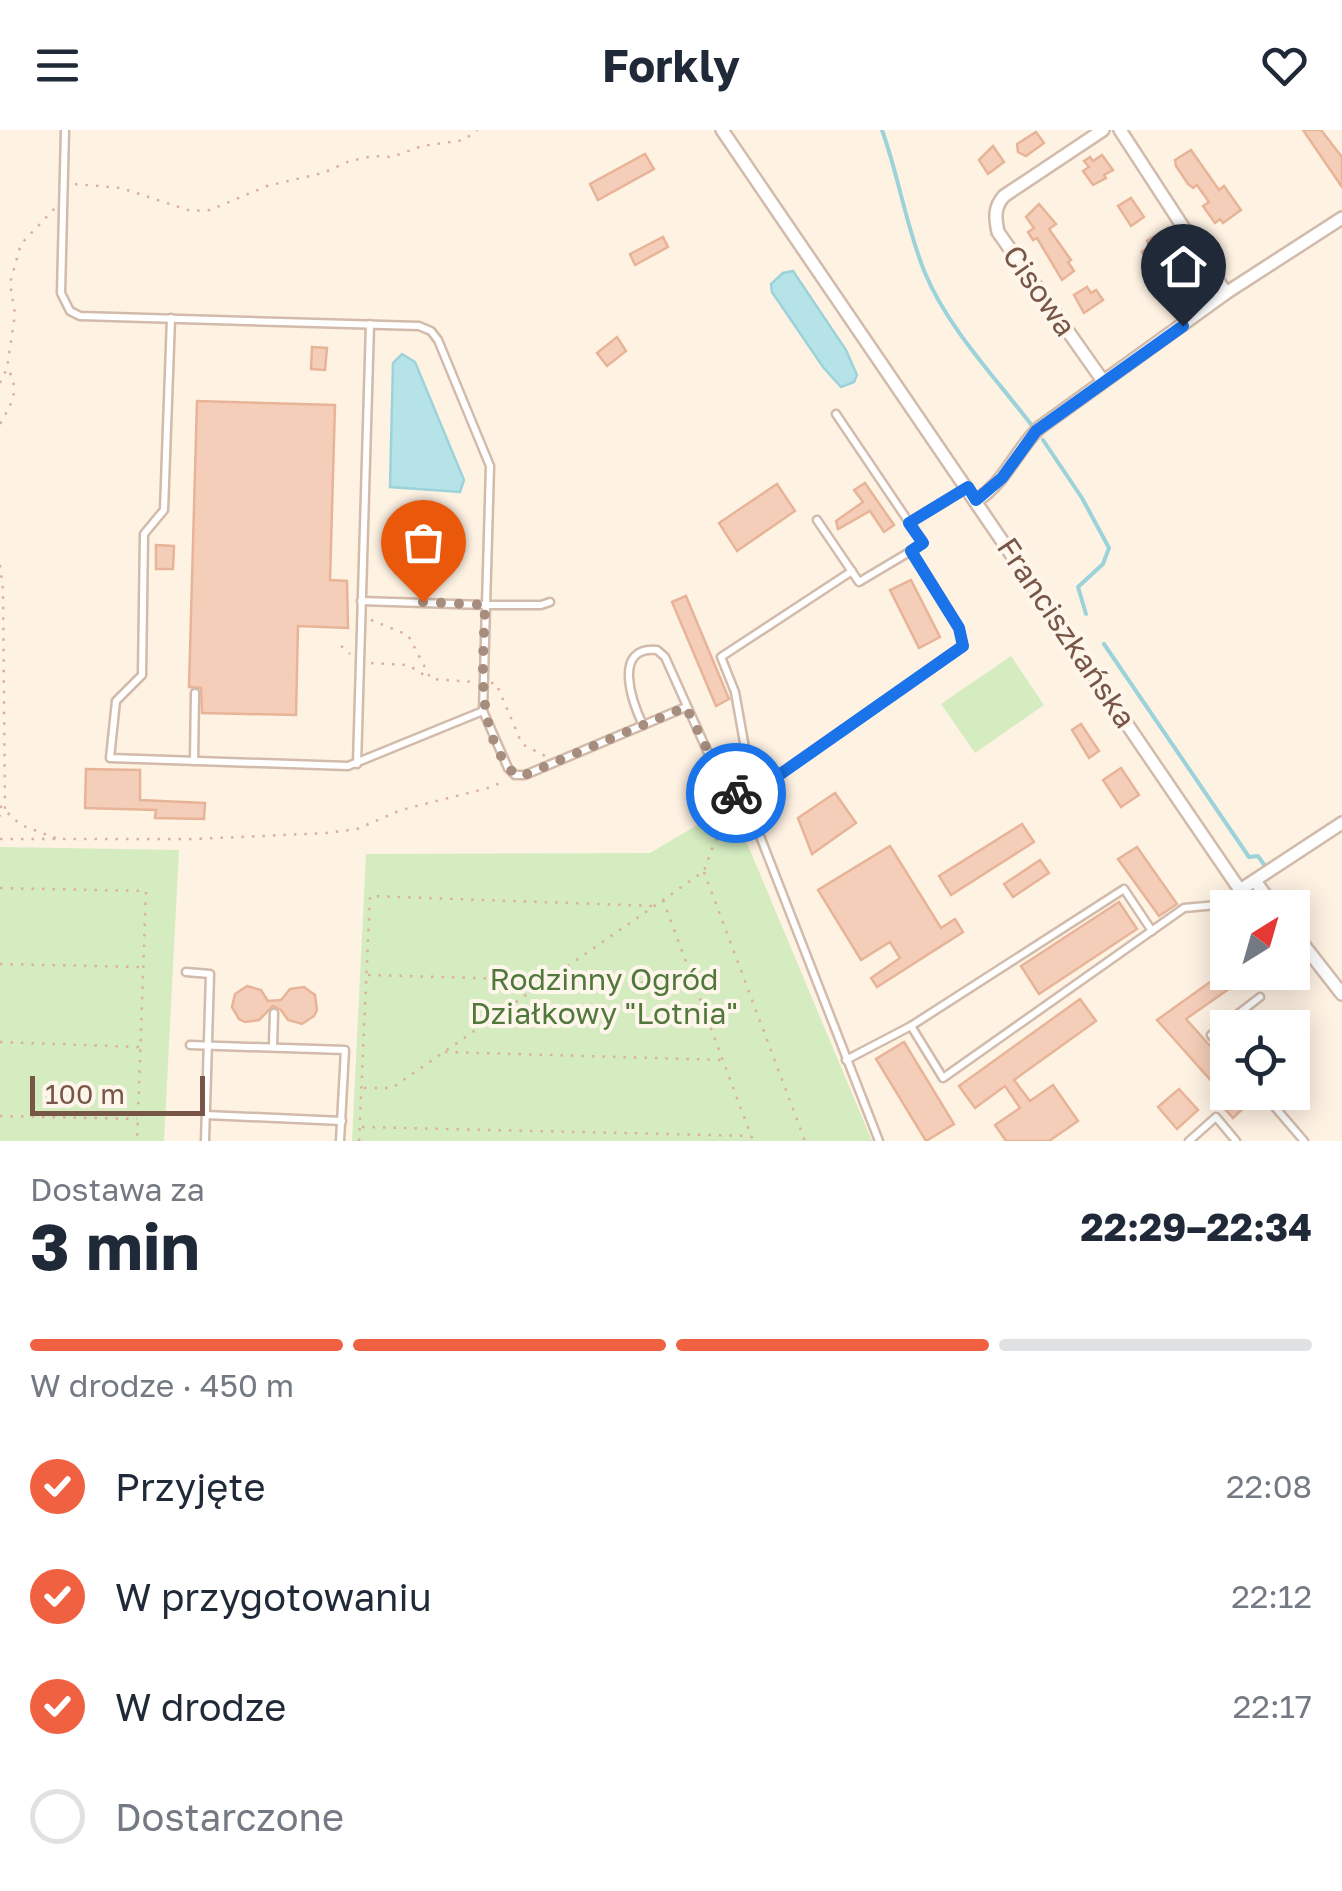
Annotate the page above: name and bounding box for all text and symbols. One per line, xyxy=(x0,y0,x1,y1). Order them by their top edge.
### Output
icon: menu xyxy=(30,38,85,93)
text: Forkly xyxy=(602,38,740,92)
icon: heart xyxy=(1257,38,1312,93)
pin xyxy=(1141,224,1226,327)
street label: Cisowa xyxy=(996,238,1084,343)
icon: home xyxy=(1156,239,1211,294)
pin xyxy=(381,500,466,603)
icon: bag xyxy=(396,515,451,570)
street label: Franciszkańska xyxy=(990,530,1144,734)
courier xyxy=(686,743,786,843)
icon: bike xyxy=(709,766,764,821)
north arrow xyxy=(1210,890,1310,990)
map controls xyxy=(1210,890,1310,1110)
park label: Rodzinny Ogród Działkowy "Lotnia" xyxy=(470,961,738,1031)
button: locate xyxy=(1210,1010,1310,1110)
scale bar xyxy=(30,1071,205,1116)
text: 100 m xyxy=(45,1077,125,1110)
text: Dostawa za xyxy=(30,1170,205,1208)
text: 22:29–22:34 xyxy=(1081,1204,1312,1249)
text: 3 min xyxy=(30,1206,200,1284)
text: W drodze · 450 m xyxy=(30,1366,294,1404)
icon: check xyxy=(30,1459,85,1514)
text: Przyjęte xyxy=(115,1464,266,1509)
text: 22:08 xyxy=(1226,1467,1312,1505)
icon: check xyxy=(30,1569,85,1624)
text: W przygotowaniu xyxy=(115,1574,432,1619)
text: 22:12 xyxy=(1231,1577,1312,1615)
icon: check xyxy=(30,1679,85,1734)
text: W drodze xyxy=(115,1684,286,1729)
text: 22:17 xyxy=(1233,1687,1312,1725)
text: Dostarczone xyxy=(115,1794,344,1839)

